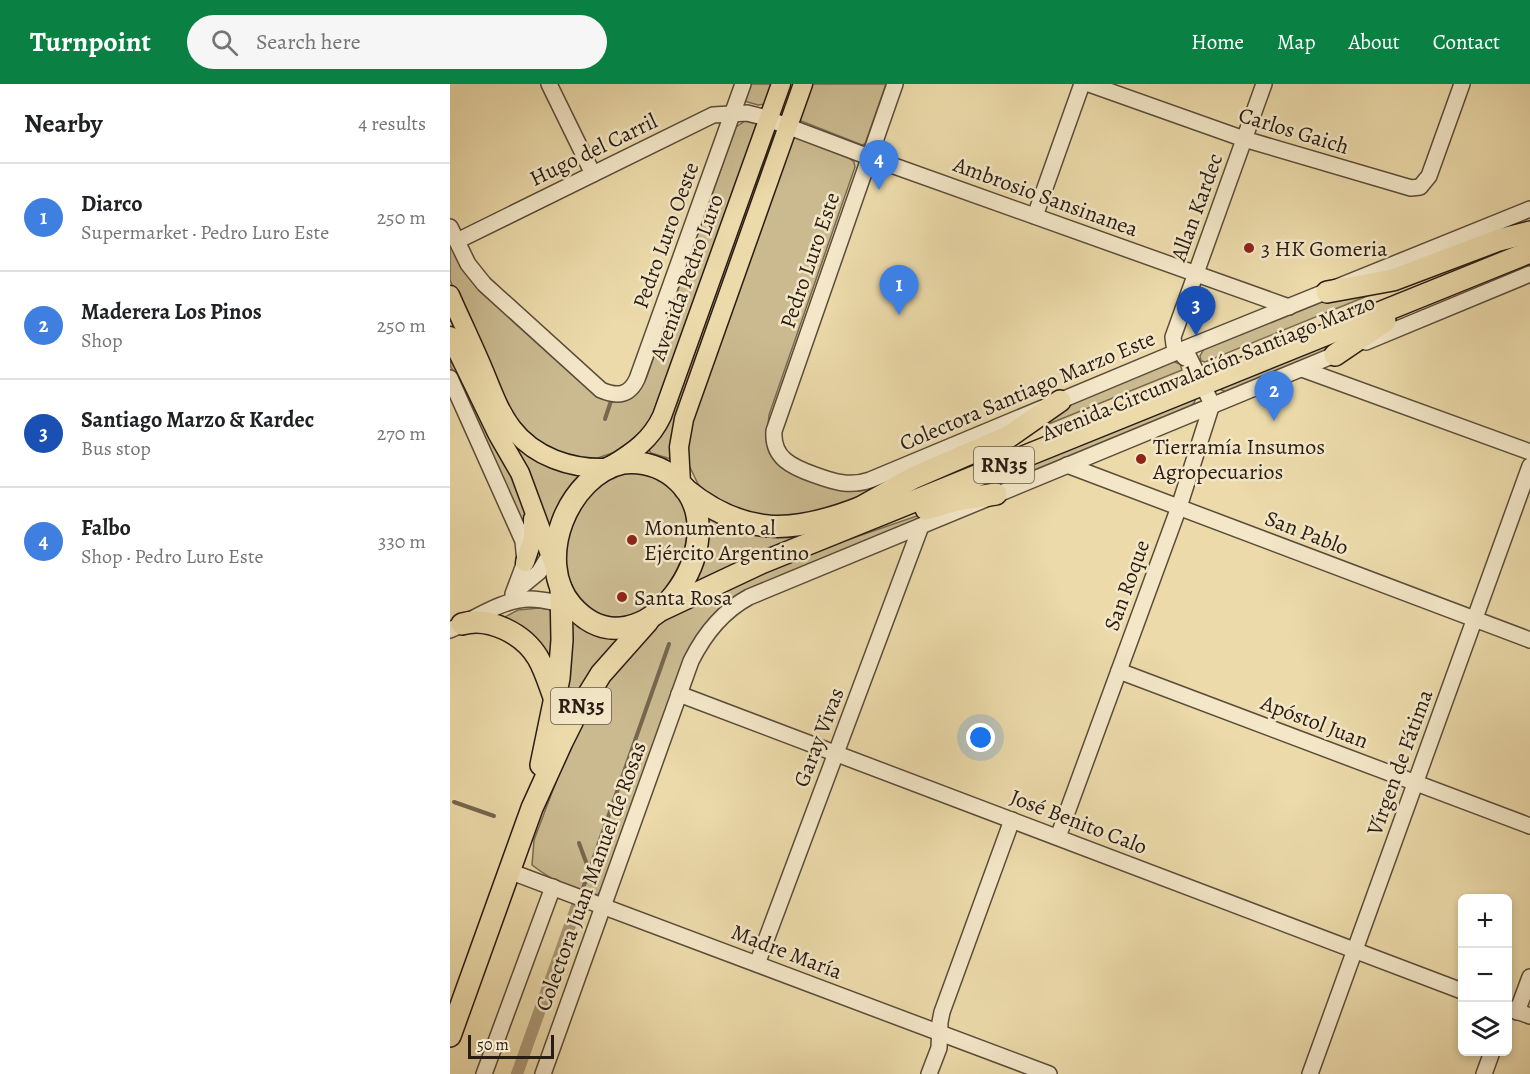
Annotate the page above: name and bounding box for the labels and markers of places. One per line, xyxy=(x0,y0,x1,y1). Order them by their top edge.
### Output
pin: 4 xyxy=(860,141,898,190)
place label: 3 HK Gomeria xyxy=(1261,234,1388,264)
marker: 3 HK Gomeria xyxy=(1242,241,1256,255)
pin: 1 xyxy=(880,266,918,315)
pin: 3 xyxy=(1176,286,1216,336)
pin: 2 xyxy=(1254,372,1294,421)
place label: Tierramía Insumos Agropecuarios xyxy=(1152,432,1325,487)
marker: Tierramía Insumos Agropecuarios xyxy=(1134,452,1148,466)
place label: Monumento al Ejército Argentino xyxy=(644,513,809,568)
marker: Monumento al Ejército Argentino xyxy=(625,533,639,547)
place label: Santa Rosa xyxy=(634,583,733,613)
marker: Santa Rosa xyxy=(615,590,629,604)

